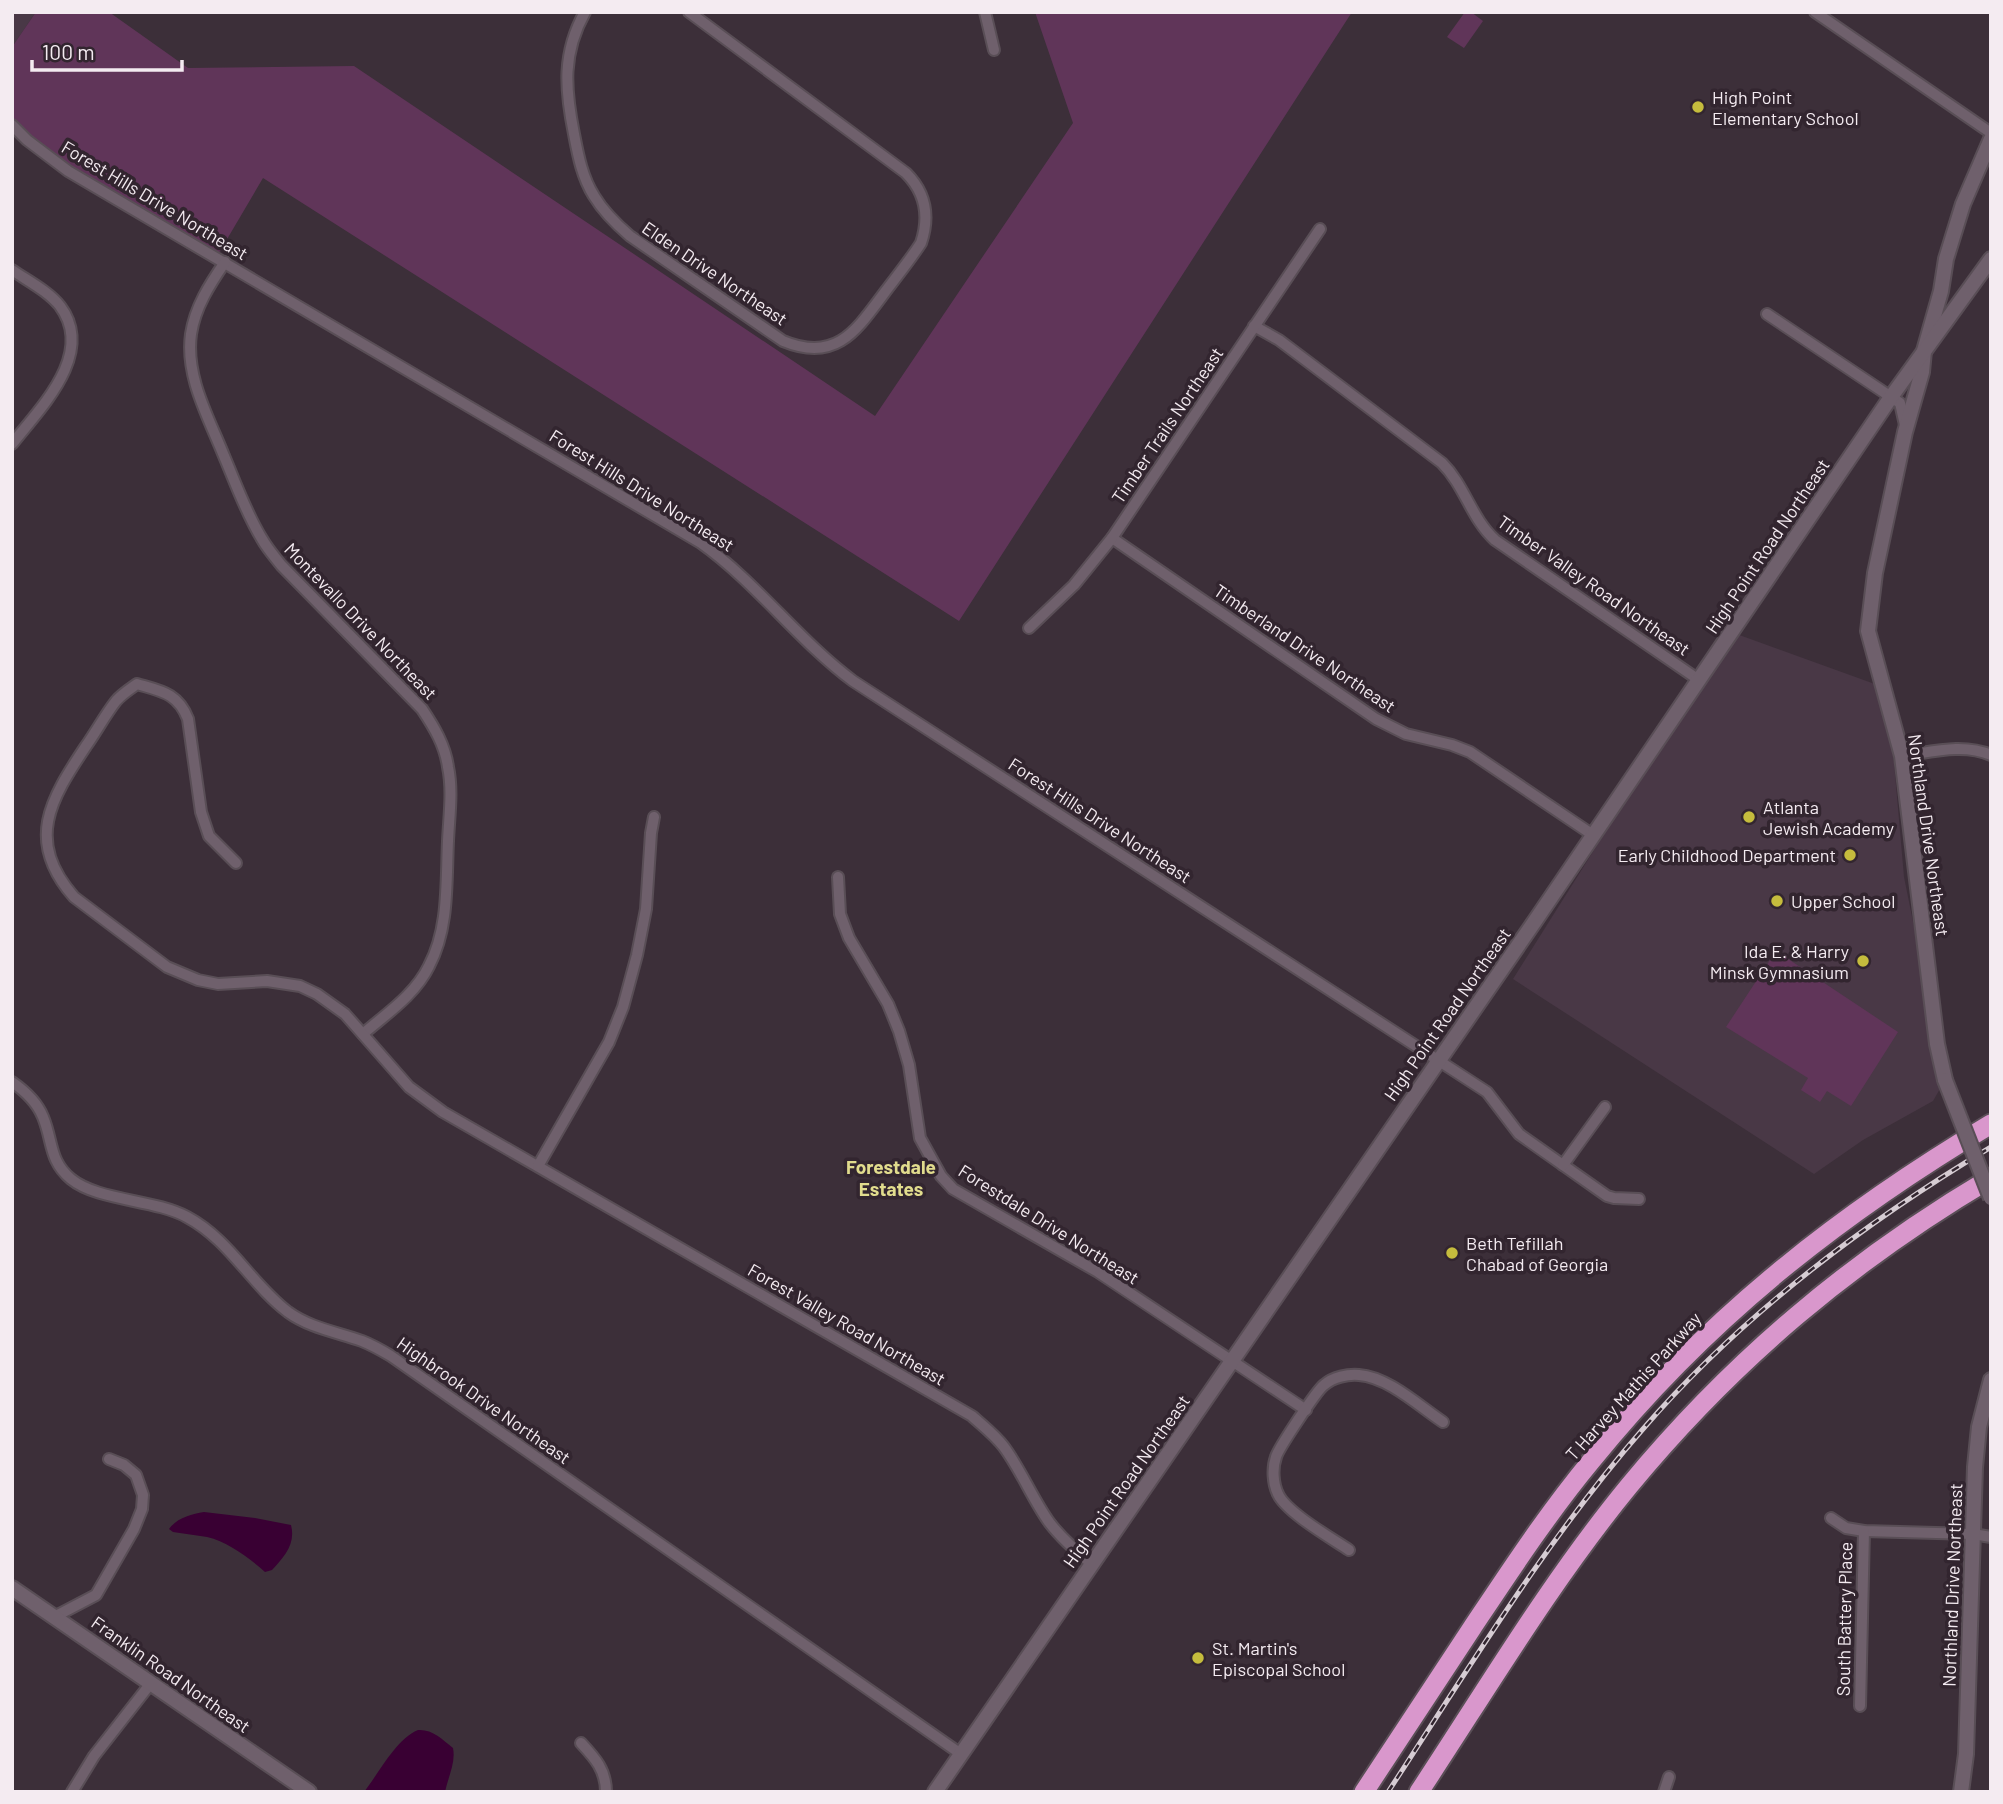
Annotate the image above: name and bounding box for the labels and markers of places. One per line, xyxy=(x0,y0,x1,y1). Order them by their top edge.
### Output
place label: High Point Elementary School xyxy=(1712,86,1859,129)
marker: High Point Elementary School xyxy=(1690,99,1706,115)
place label: Atlanta Jewish Academy xyxy=(1763,796,1894,839)
marker: Atlanta Jewish Academy xyxy=(1741,809,1757,825)
place label: Early Childhood Department xyxy=(1618,844,1836,866)
marker: Early Childhood Department xyxy=(1842,847,1858,863)
place label: Upper School xyxy=(1791,890,1895,912)
marker: Upper School xyxy=(1769,893,1785,909)
place label: Ida E. & Harry Minsk Gymnasium xyxy=(1710,940,1849,983)
marker: Ida E. & Harry Minsk Gymnasium xyxy=(1855,953,1871,969)
place label: Beth Tefillah Chabad of Georgia xyxy=(1466,1232,1608,1275)
marker: Beth Tefillah Chabad of Georgia xyxy=(1444,1245,1460,1261)
place label: St. Martin's Episcopal School xyxy=(1212,1637,1345,1680)
marker: St. Martin's Episcopal School xyxy=(1190,1650,1206,1666)

